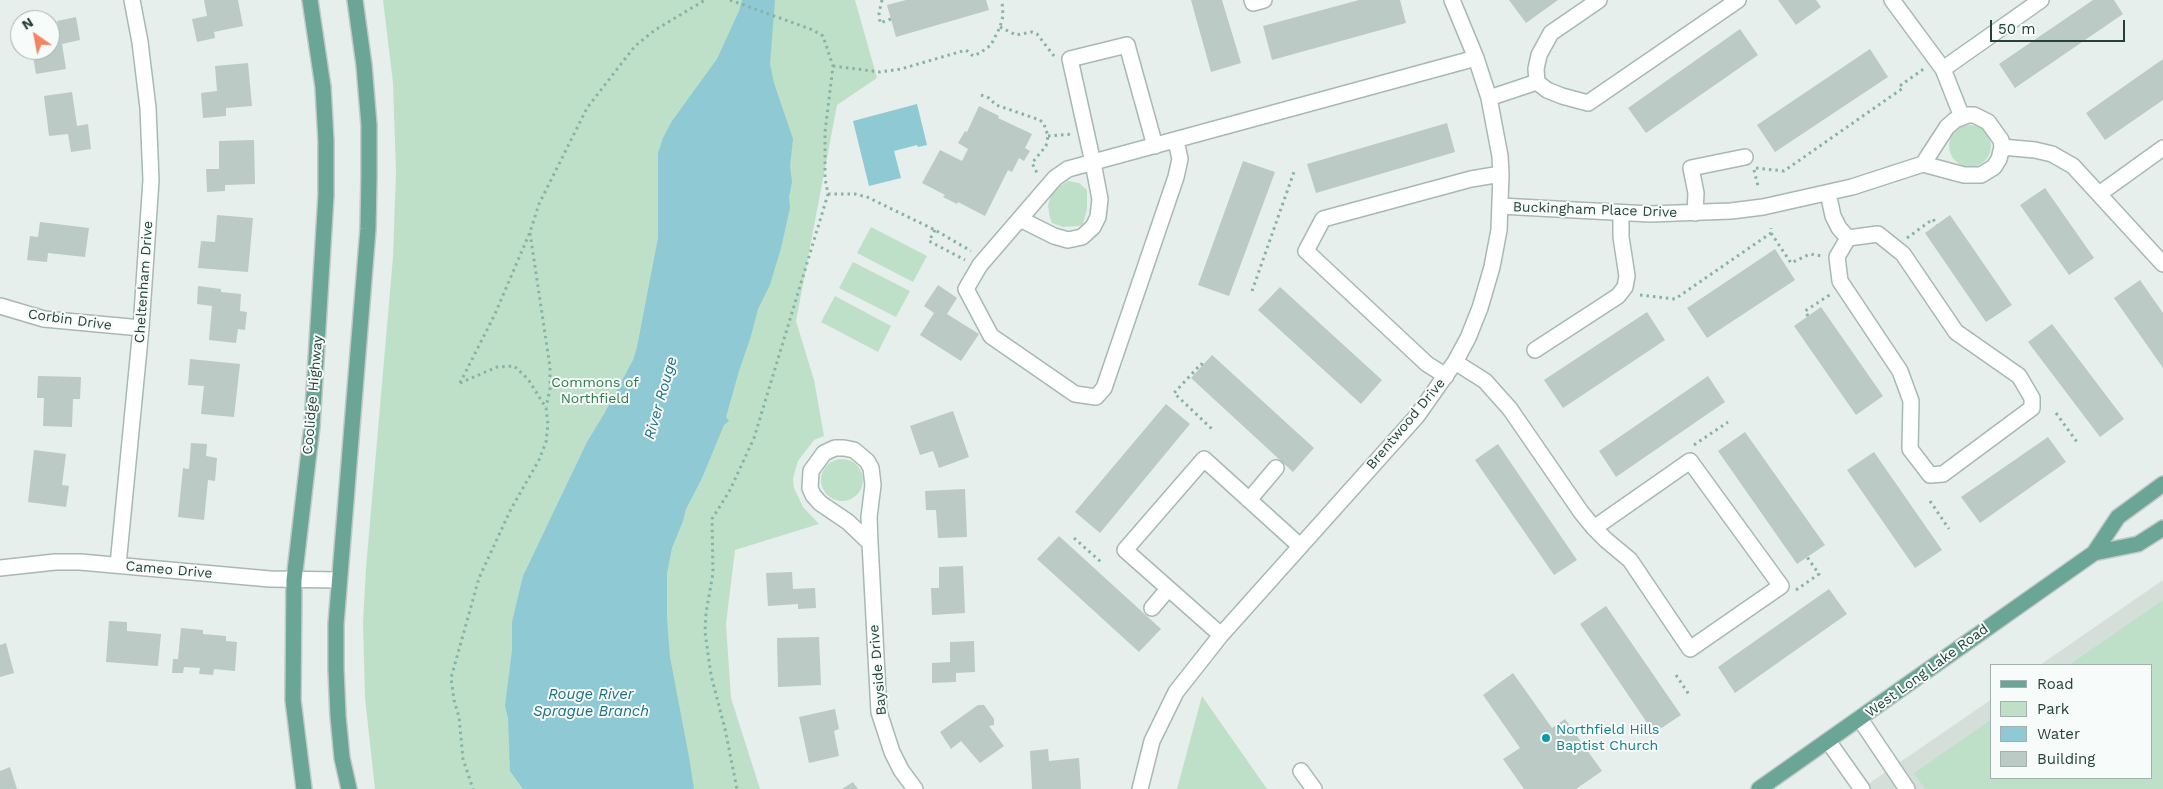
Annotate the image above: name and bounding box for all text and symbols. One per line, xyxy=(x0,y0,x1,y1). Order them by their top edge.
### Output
north arrow xyxy=(10,10,60,60)
scale bar xyxy=(1993,10,2128,42)
text: N xyxy=(19,14,36,33)
text: 50 m xyxy=(1998,20,2035,38)
street label: Buckingham Place Drive xyxy=(1513,199,1677,221)
street label: Cheltenham Drive xyxy=(131,220,157,344)
street label: Corbin Drive xyxy=(27,306,113,334)
street label: Coolidge Highway xyxy=(299,335,327,455)
water label: River Rouge xyxy=(641,354,681,442)
park label: Commons of Northfield xyxy=(551,375,639,408)
street label: Brentwood Drive xyxy=(1363,375,1449,473)
street label: Cameo Drive xyxy=(125,558,213,582)
street label: West Long Lake Road xyxy=(1862,621,1992,721)
street label: Bayside Drive xyxy=(866,624,890,716)
legend xyxy=(1990,664,2153,779)
text: Road xyxy=(2037,675,2074,693)
water label: Rouge River Sprague Branch xyxy=(533,686,649,721)
text: Park xyxy=(2037,700,2069,718)
place label: Northfield Hills Baptist Church xyxy=(1556,722,1659,754)
text: Water xyxy=(2037,725,2080,743)
marker: Northfield Hills Baptist Church xyxy=(1540,732,1552,744)
text: Building xyxy=(2037,750,2095,768)

